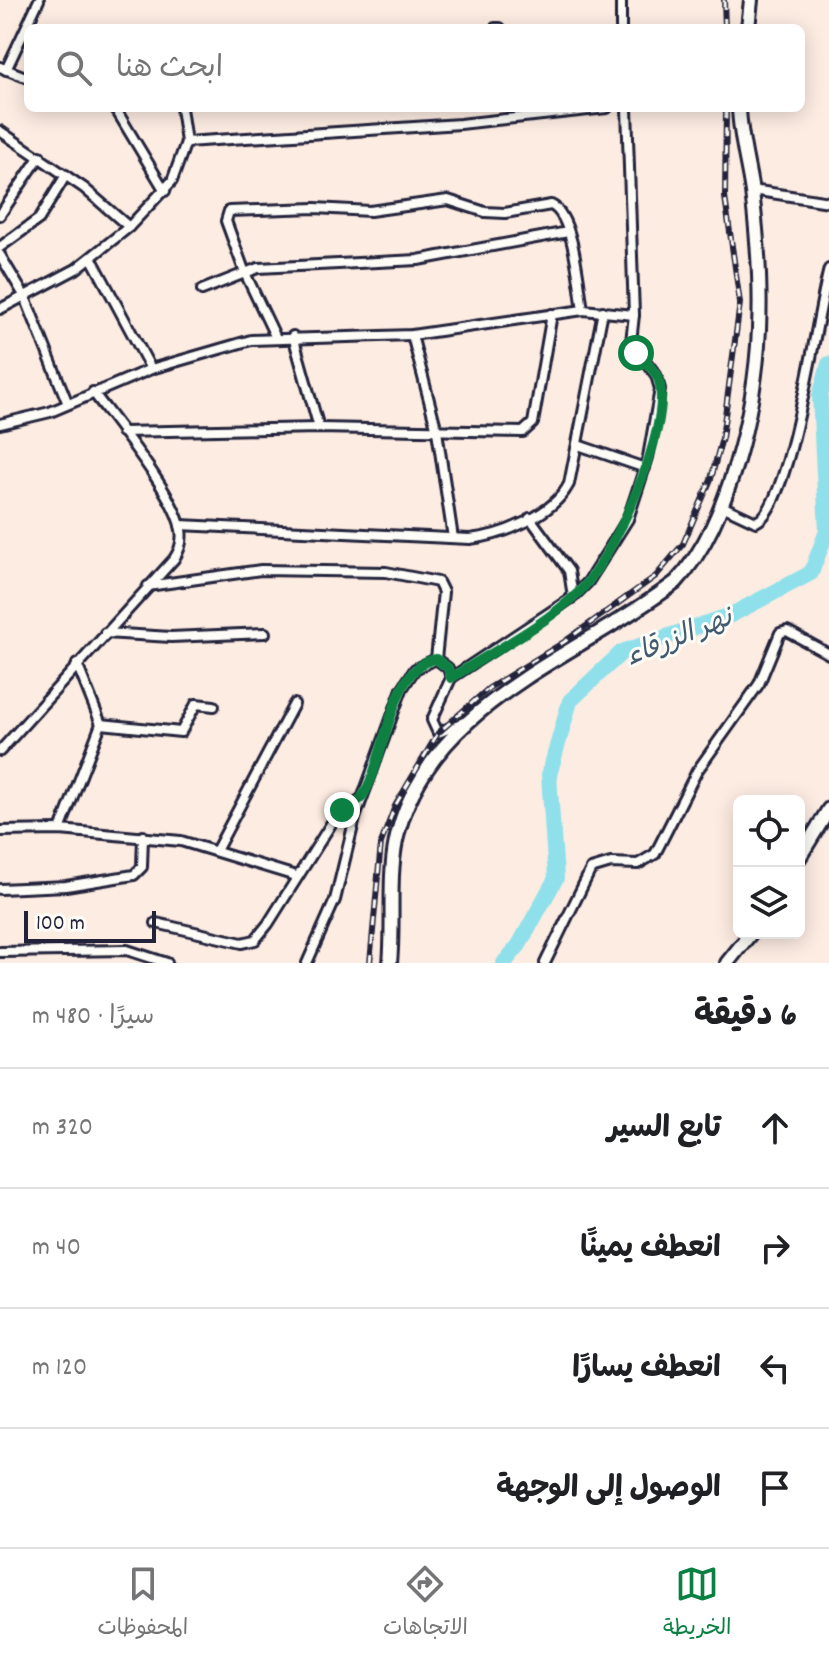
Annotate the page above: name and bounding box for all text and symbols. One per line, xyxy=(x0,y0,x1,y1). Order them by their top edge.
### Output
search box xyxy=(24,24,805,112)
icon: search xyxy=(52,46,96,90)
text: ابحث هنا xyxy=(116,49,223,92)
route start xyxy=(618,335,654,371)
water label: نهر الزرقاء xyxy=(620,599,742,679)
route end xyxy=(324,792,360,828)
map controls xyxy=(733,795,805,939)
button: locate xyxy=(733,795,805,867)
button: layers xyxy=(733,867,805,939)
scale bar xyxy=(24,907,156,943)
text: 100 m xyxy=(36,909,85,940)
text: 6 دقيقة xyxy=(694,993,797,1042)
text: سيرًا · 480 m xyxy=(32,999,154,1036)
icon: ahead xyxy=(753,1106,797,1150)
text: تابع السير xyxy=(607,1109,721,1152)
text: 320 m xyxy=(32,1110,93,1147)
icon: right xyxy=(753,1226,797,1270)
text: انعطف يمينًا xyxy=(580,1229,721,1272)
text: 40 m xyxy=(32,1230,81,1267)
icon: left xyxy=(753,1346,797,1390)
text: انعطف يسارًا xyxy=(572,1349,721,1392)
text: 120 m xyxy=(32,1350,87,1387)
icon: arrive xyxy=(753,1466,797,1510)
text: الوصول إلى الوجهة xyxy=(496,1469,721,1512)
tab: المحفوظات xyxy=(97,1562,188,1646)
tab: الاتجاهات xyxy=(383,1562,468,1646)
tab: الخريطة xyxy=(663,1562,732,1646)

